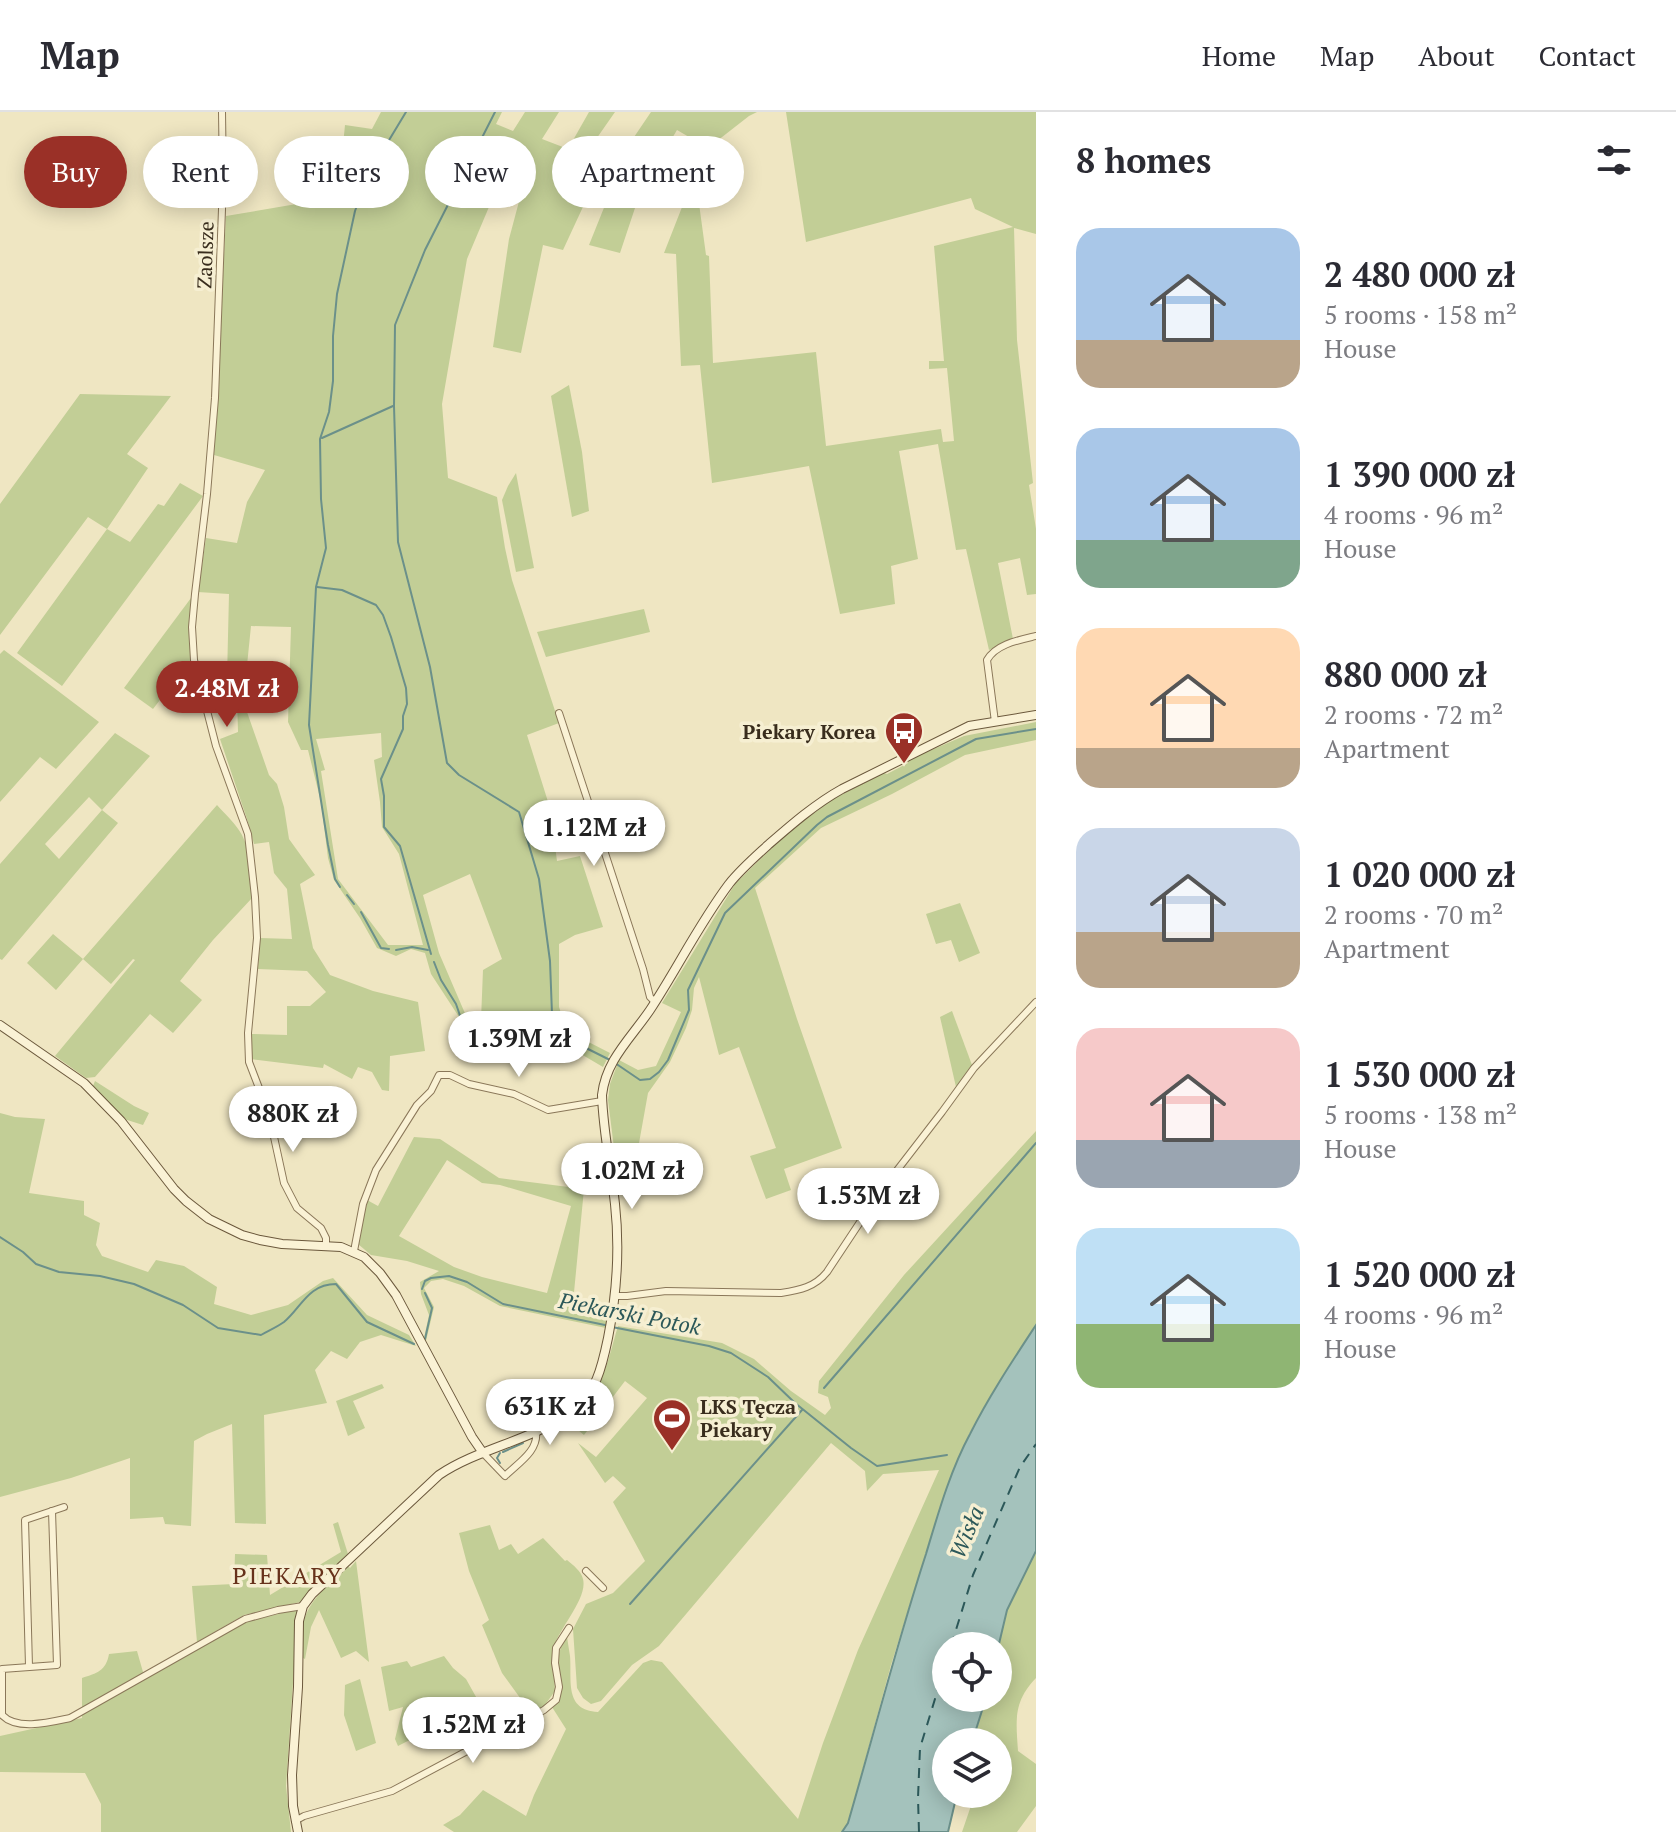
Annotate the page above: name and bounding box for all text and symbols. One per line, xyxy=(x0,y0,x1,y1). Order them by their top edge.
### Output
text: Map xyxy=(40,30,120,80)
text: Home xyxy=(1202,37,1276,74)
text: Map xyxy=(1320,37,1374,74)
text: About xyxy=(1418,37,1495,74)
text: Contact xyxy=(1539,37,1636,74)
chip: Buy xyxy=(24,136,127,208)
chip: Rent xyxy=(143,136,258,208)
chip: Filters xyxy=(274,136,409,208)
chip: New xyxy=(425,136,536,208)
chip: Apartment xyxy=(552,136,744,208)
text: 8 homes xyxy=(1076,138,1211,183)
icon: filters xyxy=(1592,138,1636,182)
street label: Zaolsze xyxy=(190,221,220,289)
text: 2 480 000 zł xyxy=(1324,252,1516,297)
icon: home xyxy=(1140,260,1236,356)
text: 5 rooms · 158 m² xyxy=(1324,297,1517,331)
text: House xyxy=(1324,331,1397,365)
text: 1 390 000 zł xyxy=(1324,452,1516,497)
icon: home xyxy=(1140,460,1236,556)
text: 4 rooms · 96 m² xyxy=(1324,497,1503,531)
text: House xyxy=(1324,531,1397,565)
text: 880 000 zł xyxy=(1324,652,1487,697)
icon: home xyxy=(1140,660,1236,756)
pin: 2.48M zł xyxy=(144,661,310,729)
text: 2.48M zł xyxy=(174,670,280,704)
text: 2 rooms · 72 m² xyxy=(1324,697,1503,731)
bus stop icon: Piekary Korea xyxy=(883,710,925,765)
place label: Piekary Korea xyxy=(743,718,876,745)
text: Apartment xyxy=(1324,731,1450,765)
pin: 1.12M zł xyxy=(511,800,677,868)
text: 1.12M zł xyxy=(541,809,647,843)
text: 1 020 000 zł xyxy=(1324,852,1516,897)
icon: home xyxy=(1140,860,1236,956)
text: 2 rooms · 70 m² xyxy=(1324,897,1503,931)
text: Apartment xyxy=(1324,931,1450,965)
pin: 1.39M zł xyxy=(436,1011,602,1079)
text: 1.39M zł xyxy=(466,1020,572,1054)
text: 1 530 000 zł xyxy=(1324,1052,1516,1097)
icon: home xyxy=(1140,1060,1236,1156)
pin: 880K zł xyxy=(219,1086,367,1154)
text: 880K zł xyxy=(247,1095,339,1129)
text: 5 rooms · 138 m² xyxy=(1324,1097,1517,1131)
text: House xyxy=(1324,1131,1397,1165)
pin: 1.02M zł xyxy=(549,1143,715,1211)
text: 1.02M zł xyxy=(579,1152,685,1186)
pin: 1.53M zł xyxy=(785,1168,951,1236)
text: 1.53M zł xyxy=(815,1177,921,1211)
text: 1 520 000 zł xyxy=(1324,1252,1516,1297)
icon: home xyxy=(1140,1260,1236,1356)
water label: Piekarski Potok xyxy=(556,1285,704,1341)
text: 4 rooms · 96 m² xyxy=(1324,1297,1503,1331)
text: House xyxy=(1324,1331,1397,1365)
pin: 631K zł xyxy=(476,1379,624,1447)
text: 631K zł xyxy=(504,1388,596,1422)
place label: LKS Tęcza Piekary xyxy=(700,1393,796,1443)
sports icon: LKS Tęcza Piekary xyxy=(651,1397,693,1452)
water label: Wisła xyxy=(942,1501,990,1563)
district label: PIEKARY xyxy=(232,1559,344,1591)
map controls xyxy=(932,1632,1012,1808)
button: locate xyxy=(932,1632,1012,1712)
pin: 1.52M zł xyxy=(390,1697,556,1765)
text: 1.52M zł xyxy=(420,1706,526,1740)
button: layers xyxy=(932,1728,1012,1808)

